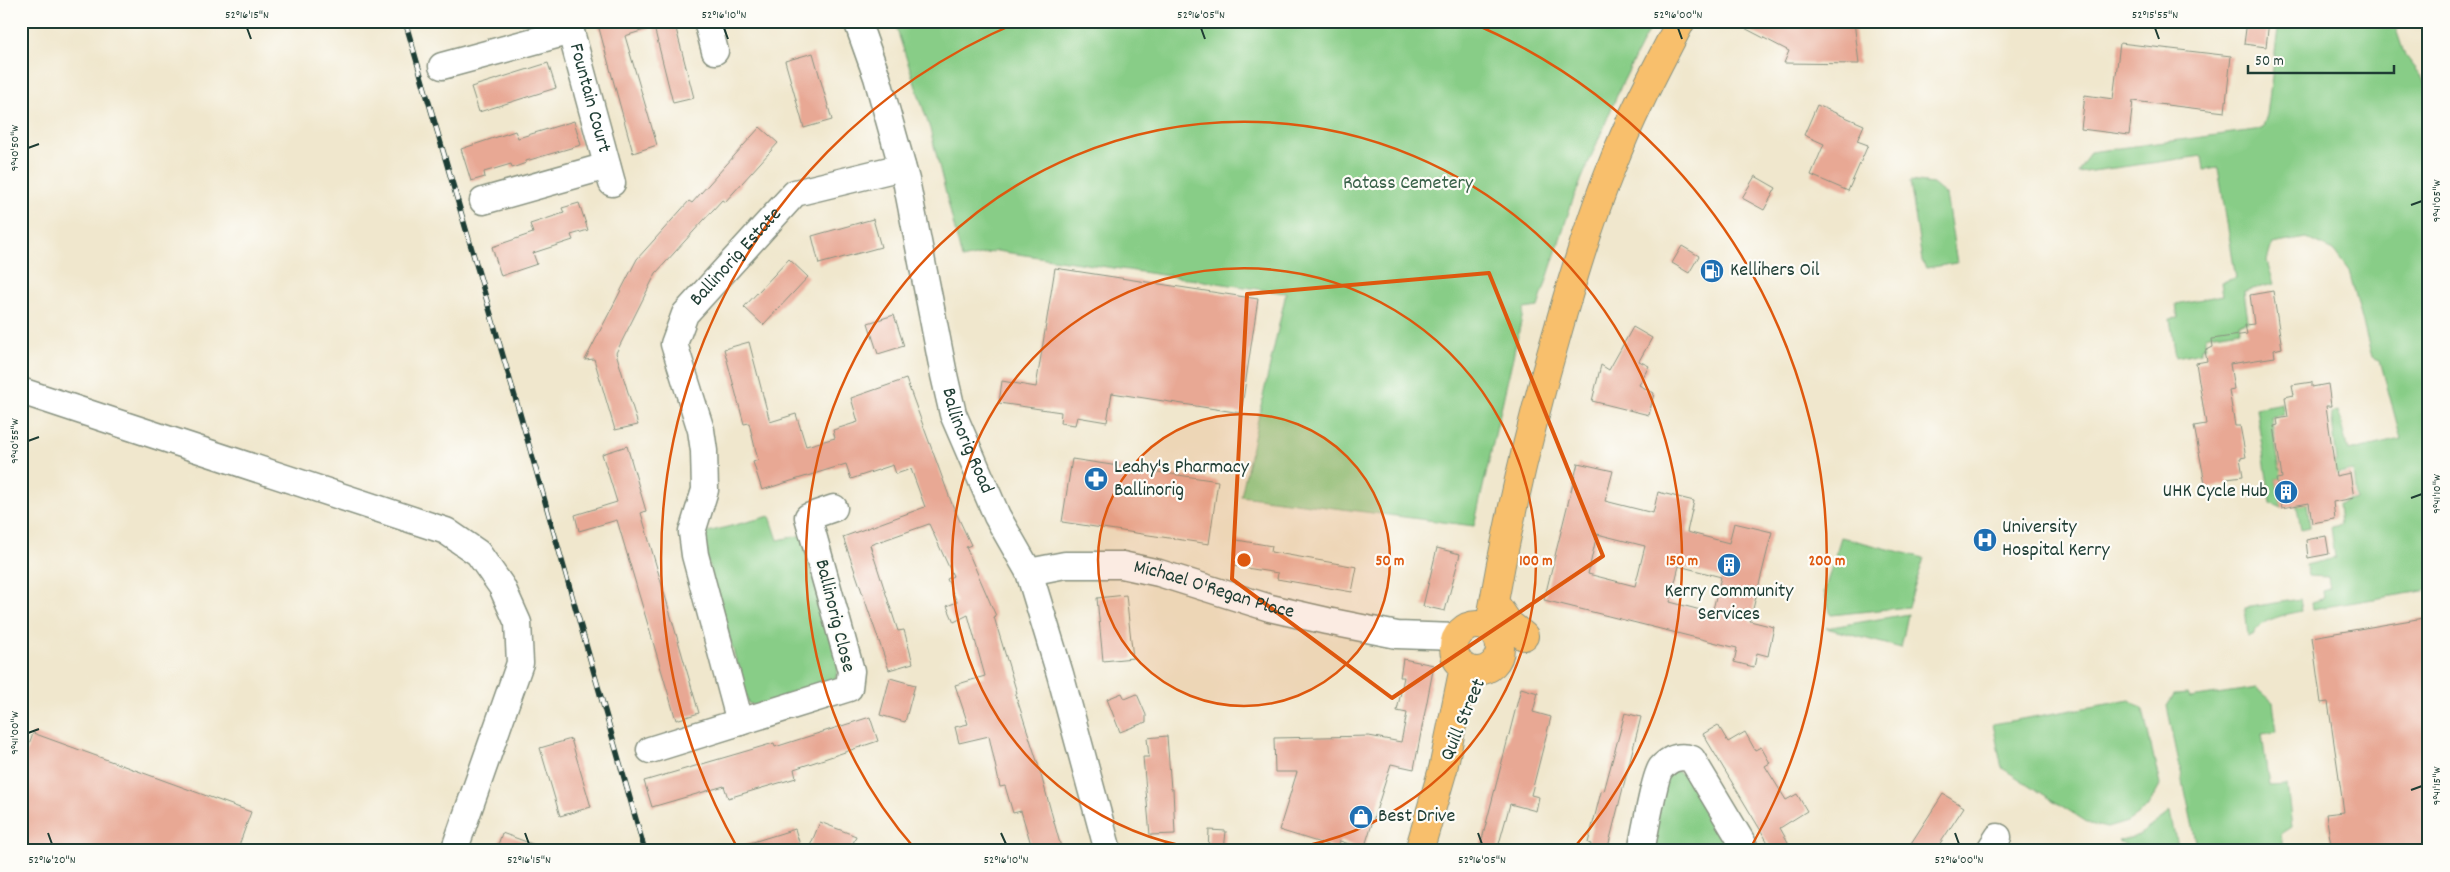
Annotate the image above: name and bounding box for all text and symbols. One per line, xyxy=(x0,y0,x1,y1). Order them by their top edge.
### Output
text: 52°16'15"N xyxy=(225,7,269,24)
text: 52°16'10"N xyxy=(702,7,747,24)
text: 52°16'05"N xyxy=(1177,7,1225,24)
text: 52°16'00"N xyxy=(1654,7,1702,24)
text: 52°15'55"N xyxy=(2132,7,2178,24)
street label: Fountain Court xyxy=(561,40,617,156)
scale bar xyxy=(2248,42,2394,74)
text: 50 m xyxy=(2255,51,2284,73)
text: 9°40'50"W xyxy=(7,125,24,171)
park label: Ratass Cemetery xyxy=(1343,170,1474,198)
text: 9°41'05"W xyxy=(2429,180,2446,222)
street label: Ballinorig Estate xyxy=(684,201,789,313)
place label: Kellihers Oil xyxy=(1730,257,1820,285)
fuel station icon: Kellihers Oil xyxy=(1699,258,1725,284)
street label: Ballinorig Road xyxy=(933,385,1000,498)
text: 9°40'55"W xyxy=(7,418,24,464)
place label: Leahy's Pharmacy Ballinorig xyxy=(1114,454,1250,505)
pharmacy icon: Leahy's Pharmacy Ballinorig xyxy=(1083,466,1109,492)
text: 9°41'10"W xyxy=(2429,474,2446,514)
place label: UHK Cycle Hub xyxy=(2163,478,2268,506)
building icon: UHK Cycle Hub xyxy=(2273,479,2299,505)
place label: University Hospital Kerry xyxy=(2002,514,2110,565)
hospital icon: University Hospital Kerry xyxy=(1972,527,1998,553)
centre of rings xyxy=(1235,551,1253,569)
text: 50 m xyxy=(1376,551,1404,573)
text: 100 m xyxy=(1519,551,1553,573)
text: 150 m xyxy=(1666,551,1698,573)
text: 200 m xyxy=(1809,551,1845,573)
building icon: Kerry Community Services xyxy=(1716,552,1742,578)
street label: Michael O'Regan Place xyxy=(1131,554,1297,627)
street label: Ballinorig Close xyxy=(806,557,862,676)
place label: Kerry Community Services xyxy=(1665,578,1794,629)
street label: Quill Street xyxy=(1434,675,1494,765)
text: 9°41'00"W xyxy=(7,711,24,755)
text: 9°41'15"W xyxy=(2429,767,2446,805)
place label: Best Drive xyxy=(1378,803,1455,831)
shop icon: Best Drive xyxy=(1348,804,1374,830)
text: 52°16'20"N xyxy=(28,852,76,869)
text: 52°16'15"N xyxy=(507,852,551,869)
text: 52°16'10"N xyxy=(984,852,1029,869)
text: 52°16'05"N xyxy=(1458,852,1506,869)
text: 52°16'00"N xyxy=(1935,852,1983,869)

